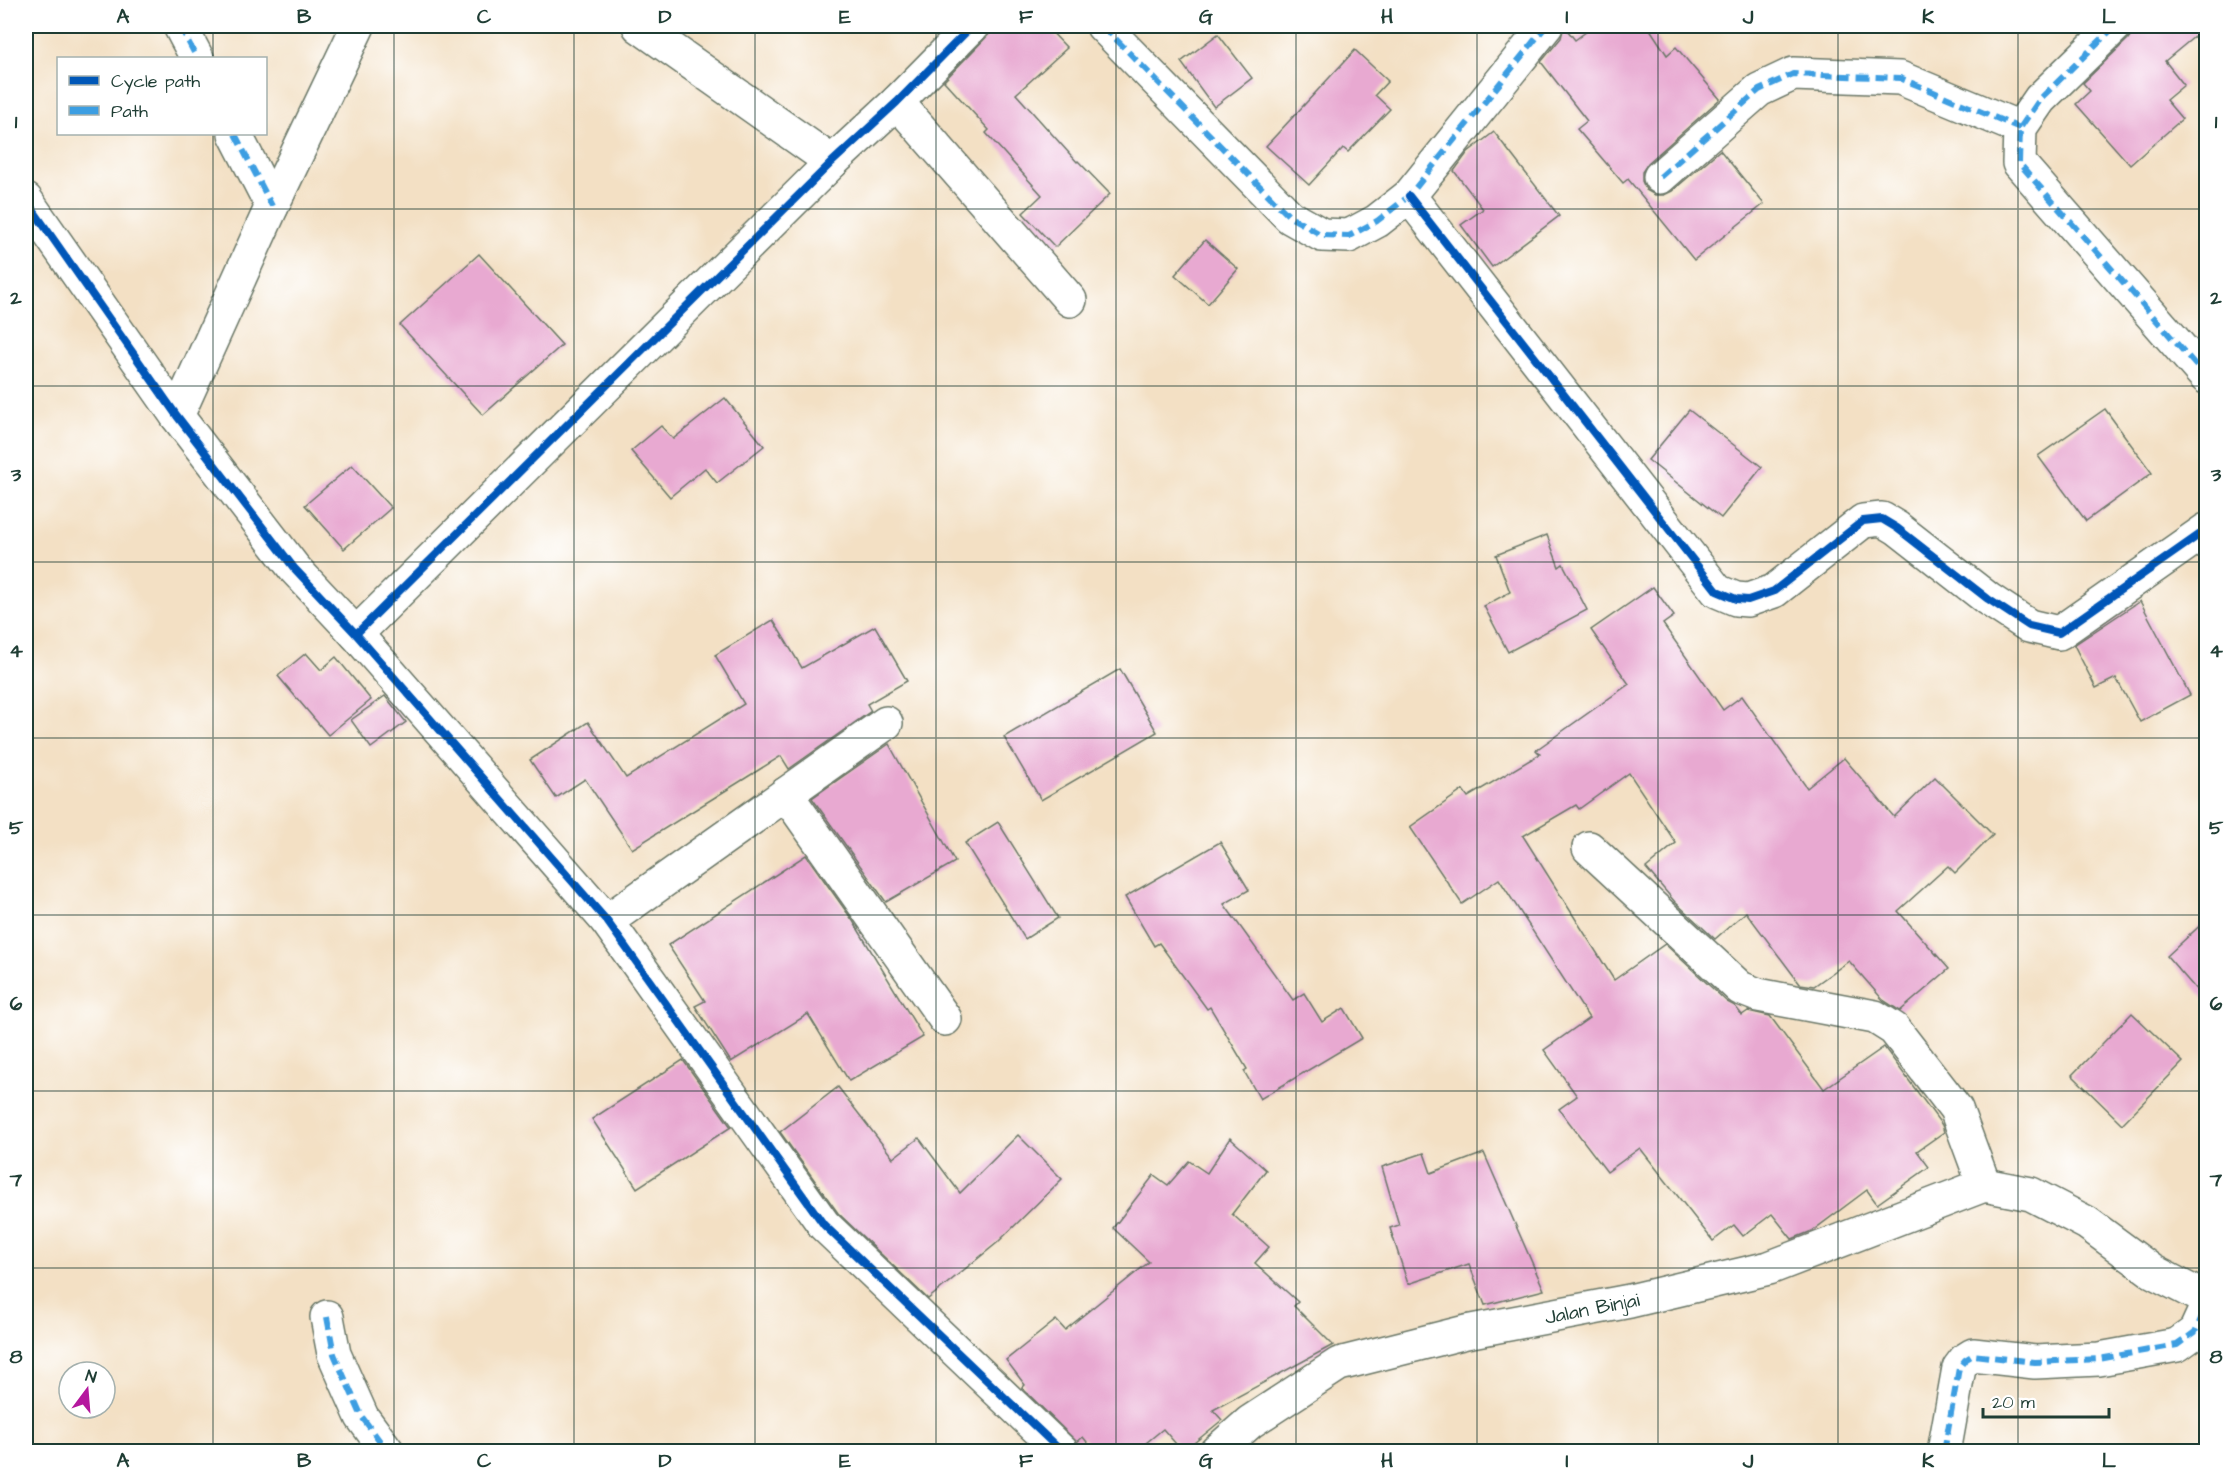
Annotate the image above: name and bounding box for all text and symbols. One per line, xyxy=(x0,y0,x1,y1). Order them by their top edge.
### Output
text: A xyxy=(117,3,130,31)
text: B xyxy=(297,3,312,31)
text: C xyxy=(477,3,492,31)
text: D xyxy=(659,3,672,31)
text: E xyxy=(839,3,851,31)
text: F xyxy=(1019,3,1034,31)
text: G xyxy=(1199,3,1213,31)
text: H xyxy=(1381,3,1393,31)
text: I xyxy=(1565,3,1569,31)
text: J xyxy=(1742,3,1754,31)
text: K xyxy=(1922,3,1935,31)
text: L xyxy=(2102,3,2116,31)
legend xyxy=(57,57,267,135)
text: Cycle path xyxy=(111,69,200,95)
text: Path xyxy=(111,99,148,124)
text: 1 xyxy=(15,108,18,136)
text: 1 xyxy=(2215,108,2218,136)
text: 2 xyxy=(9,284,22,312)
text: 2 xyxy=(2209,284,2222,312)
text: 3 xyxy=(10,461,22,489)
text: 3 xyxy=(2210,461,2222,489)
text: 4 xyxy=(9,637,23,665)
text: 4 xyxy=(2209,637,2223,665)
text: 5 xyxy=(9,814,24,842)
text: 5 xyxy=(2209,814,2224,842)
text: 6 xyxy=(10,990,23,1018)
text: 6 xyxy=(2210,990,2223,1018)
text: 7 xyxy=(9,1166,23,1194)
text: 7 xyxy=(2209,1166,2223,1194)
street label: Jalan Binjai xyxy=(1542,1286,1642,1332)
text: 8 xyxy=(10,1343,23,1371)
text: 8 xyxy=(2210,1343,2223,1371)
north arrow xyxy=(57,1360,117,1420)
text: N xyxy=(83,1365,99,1388)
scale bar xyxy=(1983,1381,2109,1419)
text: 20 m xyxy=(1992,1390,2035,1415)
text: A xyxy=(117,1447,130,1475)
text: B xyxy=(297,1447,312,1475)
text: C xyxy=(477,1447,492,1475)
text: D xyxy=(659,1447,672,1475)
text: E xyxy=(839,1447,851,1475)
text: F xyxy=(1019,1447,1034,1475)
text: G xyxy=(1199,1447,1213,1475)
text: H xyxy=(1381,1447,1393,1475)
text: I xyxy=(1565,1447,1569,1475)
text: J xyxy=(1742,1447,1754,1475)
text: K xyxy=(1922,1447,1935,1475)
text: L xyxy=(2102,1447,2116,1475)

